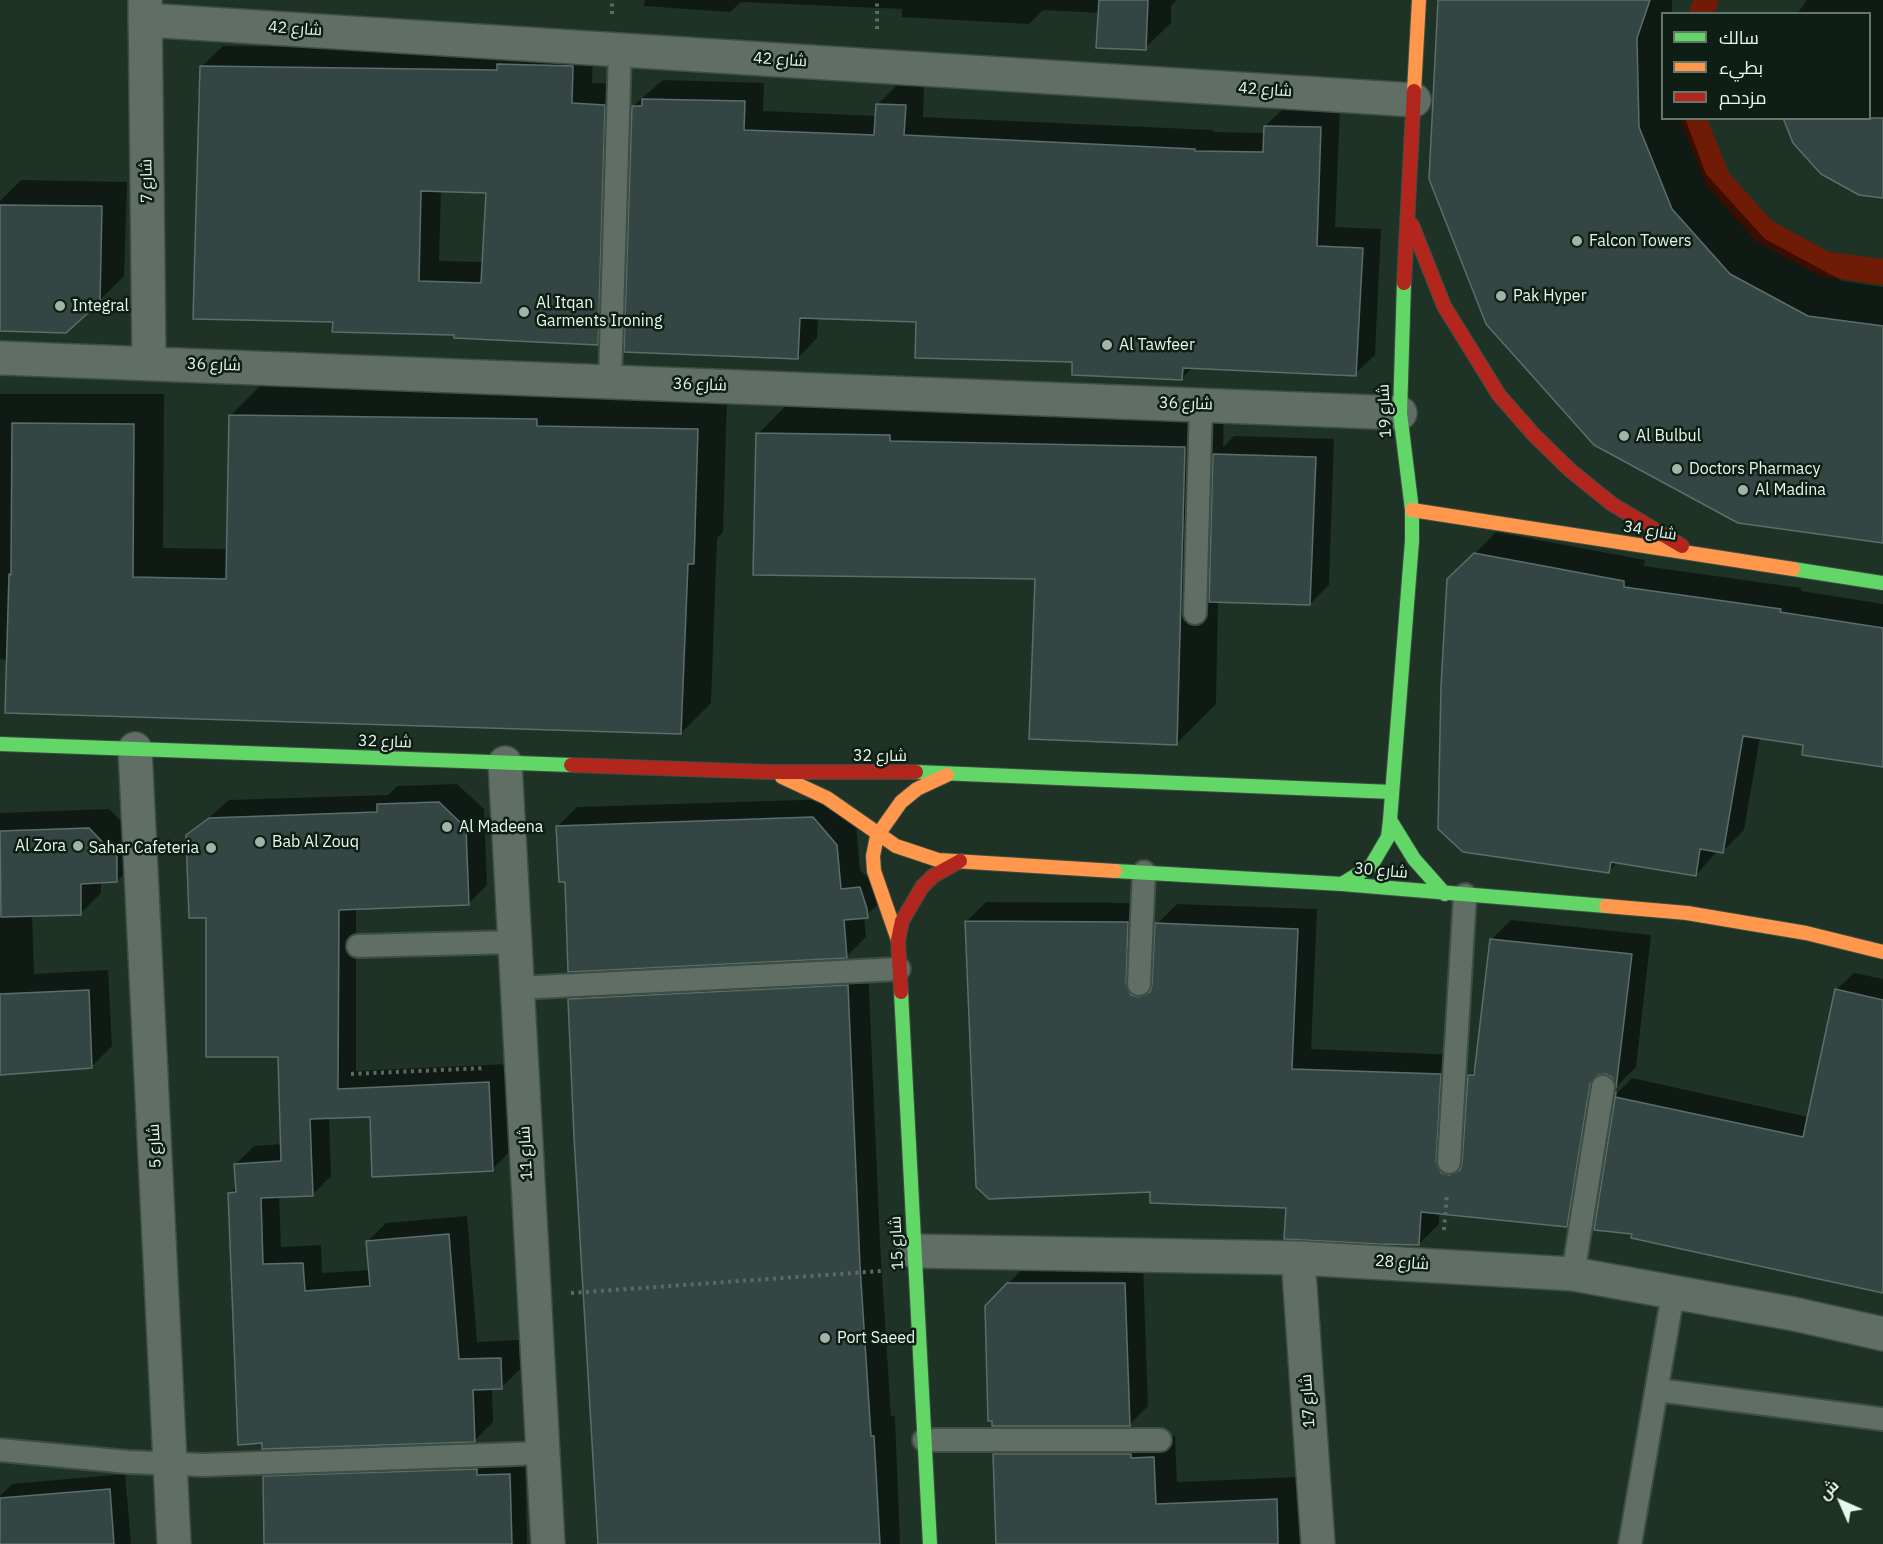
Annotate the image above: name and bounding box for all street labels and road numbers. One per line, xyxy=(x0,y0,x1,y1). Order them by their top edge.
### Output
street label: شارع 42 xyxy=(267,18,323,40)
street label: شارع 42 xyxy=(752,49,808,71)
street label: شارع 42 xyxy=(1237,79,1293,101)
street label: شارع 7 xyxy=(137,159,157,203)
street label: شارع 36 xyxy=(187,354,241,376)
street label: شارع 36 xyxy=(673,374,727,396)
street label: شارع 19 xyxy=(1374,384,1396,438)
street label: شارع 36 xyxy=(1159,393,1213,415)
street label: شارع 34 xyxy=(1622,517,1678,545)
street label: شارع 32 xyxy=(358,731,412,753)
street label: شارع 32 xyxy=(853,746,907,766)
street label: شارع 30 xyxy=(1353,859,1409,883)
street label: شارع 5 xyxy=(144,1123,166,1169)
street label: شارع 11 xyxy=(515,1126,537,1180)
street label: شارع 15 xyxy=(886,1216,908,1270)
street label: شارع 28 xyxy=(1374,1252,1430,1274)
street label: شارع 17 xyxy=(1297,1373,1319,1429)

